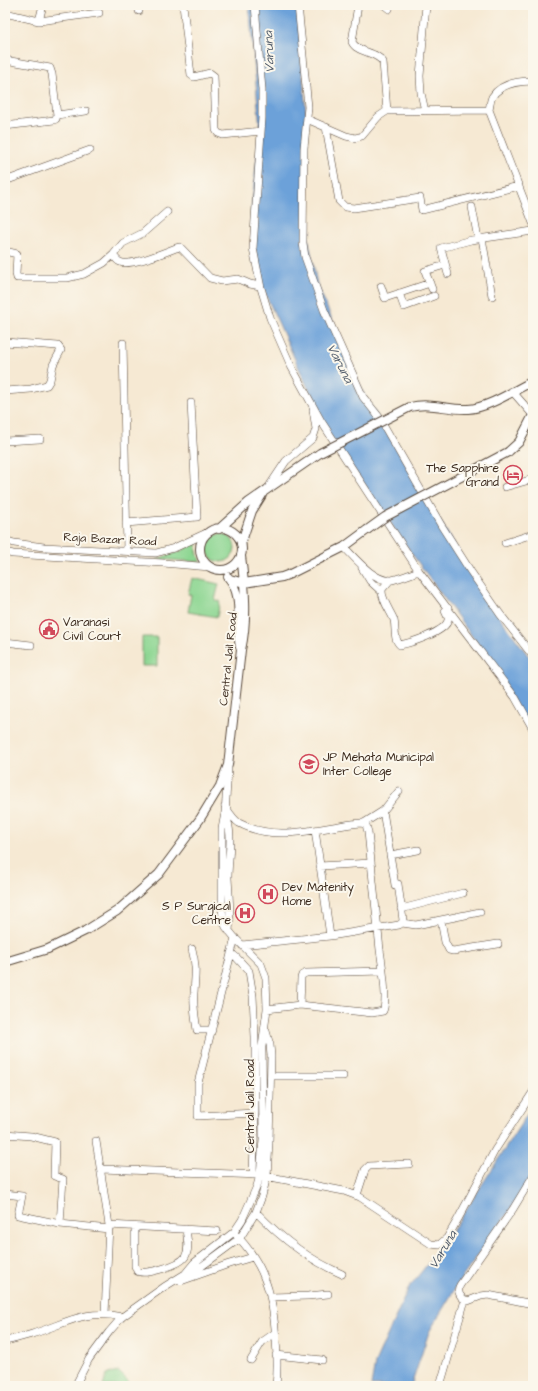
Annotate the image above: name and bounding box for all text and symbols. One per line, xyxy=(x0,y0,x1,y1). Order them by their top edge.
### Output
water label: Varuna xyxy=(259,29,279,73)
water label: Varuna xyxy=(323,341,358,387)
place label: The Sapphire Grand xyxy=(426,460,500,491)
hotel icon: The Sapphire Grand xyxy=(502,464,524,486)
street label: Raja Bazar Road xyxy=(63,529,157,550)
street label: Central Jail Road xyxy=(215,612,242,707)
place label: Varanasi Civil Court xyxy=(63,614,121,645)
public building icon: Varanasi Civil Court xyxy=(38,618,60,640)
place label: JP Mehata Municipal Inter College xyxy=(323,749,434,781)
school or university icon: JP Mehata Municipal Inter College xyxy=(298,753,320,775)
place label: Dev Matenity Home xyxy=(282,879,354,910)
hospital icon: Dev Matenity Home xyxy=(257,883,279,905)
place label: S P Surgical Centre xyxy=(162,898,232,929)
hospital icon: S P Surgical Centre xyxy=(234,902,256,924)
street label: Central Jail Road xyxy=(242,1059,259,1153)
water label: Varuna xyxy=(424,1226,462,1272)

